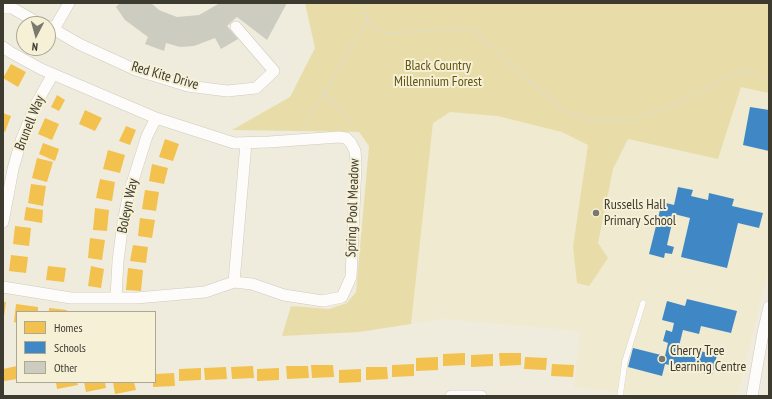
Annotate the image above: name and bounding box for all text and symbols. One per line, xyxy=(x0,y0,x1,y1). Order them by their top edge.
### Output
north arrow xyxy=(16,16,56,56)
text: N xyxy=(31,40,39,54)
street label: Red Kite Drive xyxy=(130,58,200,94)
park label: Black Country Millennium Forest xyxy=(394,58,482,90)
street label: Brunell Way xyxy=(11,93,49,153)
street label: Spring Pool Meadow xyxy=(343,158,363,258)
street label: Boleyn Way xyxy=(114,177,142,235)
place label: Russells Hall Primary School xyxy=(604,197,676,230)
marker: Russells Hall Primary School xyxy=(591,208,601,218)
legend xyxy=(16,311,156,383)
text: Homes xyxy=(54,320,82,335)
text: Schools xyxy=(54,340,86,355)
place label: Cherry Tree Learning Centre xyxy=(670,343,746,376)
marker: Cherry Tree Learning Centre xyxy=(657,354,667,364)
text: Other xyxy=(54,360,77,375)

